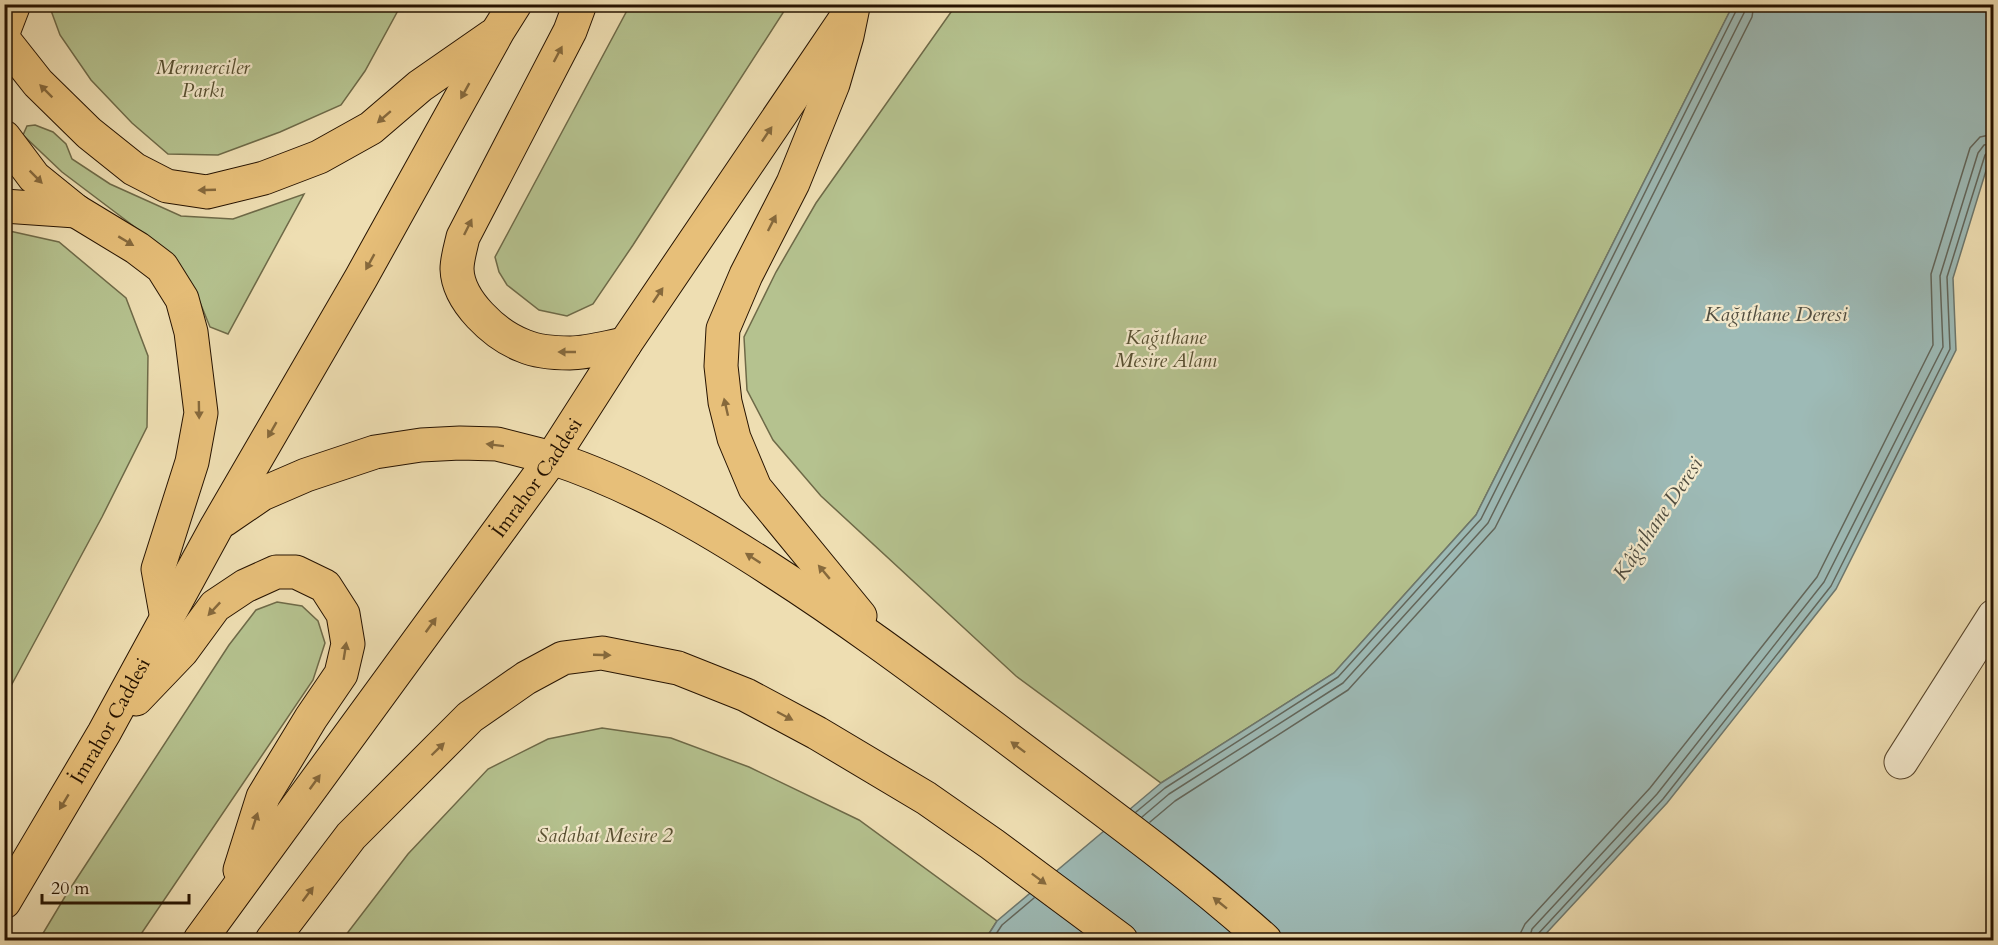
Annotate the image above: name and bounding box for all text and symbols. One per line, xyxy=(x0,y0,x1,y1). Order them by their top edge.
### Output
one-way arrow xyxy=(553,45,563,62)
park label: Mermerciler Parkı xyxy=(156,54,251,104)
one-way arrow xyxy=(39,83,53,98)
one-way arrow xyxy=(460,83,470,100)
one-way arrow xyxy=(377,110,392,124)
one-way arrow xyxy=(761,126,773,142)
one-way arrow xyxy=(29,170,43,184)
one-way arrow xyxy=(197,185,216,194)
one-way arrow xyxy=(767,215,777,232)
one-way arrow xyxy=(463,218,472,235)
one-way arrow xyxy=(118,236,135,246)
one-way arrow xyxy=(365,254,375,271)
one-way arrow xyxy=(652,288,664,304)
water label: Kağıthane Deresi xyxy=(1705,300,1848,329)
park label: Kağıthane Mesire Alanı xyxy=(1115,324,1218,374)
one-way arrow xyxy=(558,347,577,357)
one-way arrow xyxy=(721,397,731,416)
one-way arrow xyxy=(195,401,204,420)
street label: İmrahor Caddesi xyxy=(485,412,588,543)
one-way arrow xyxy=(268,422,278,439)
one-way arrow xyxy=(486,441,505,450)
water label: Kâğıthane Deresi xyxy=(1606,452,1710,586)
one-way arrow xyxy=(745,553,761,564)
one-way arrow xyxy=(817,564,830,580)
one-way arrow xyxy=(207,602,221,617)
one-way arrow xyxy=(425,617,437,633)
one-way arrow xyxy=(341,641,350,660)
one-way arrow xyxy=(592,650,611,659)
street label: İmrahor Caddesi xyxy=(63,652,156,789)
one-way arrow xyxy=(777,711,794,721)
one-way arrow xyxy=(1011,741,1026,753)
one-way arrow xyxy=(430,742,445,756)
one-way arrow xyxy=(309,775,321,790)
one-way arrow xyxy=(58,794,69,810)
one-way arrow xyxy=(251,812,261,830)
park label: Sadabat Mesire 2 xyxy=(537,822,674,849)
scale bar xyxy=(42,867,189,905)
one-way arrow xyxy=(1030,873,1046,885)
text: 20 m xyxy=(51,876,90,901)
one-way arrow xyxy=(301,886,313,901)
one-way arrow xyxy=(1213,897,1228,910)

